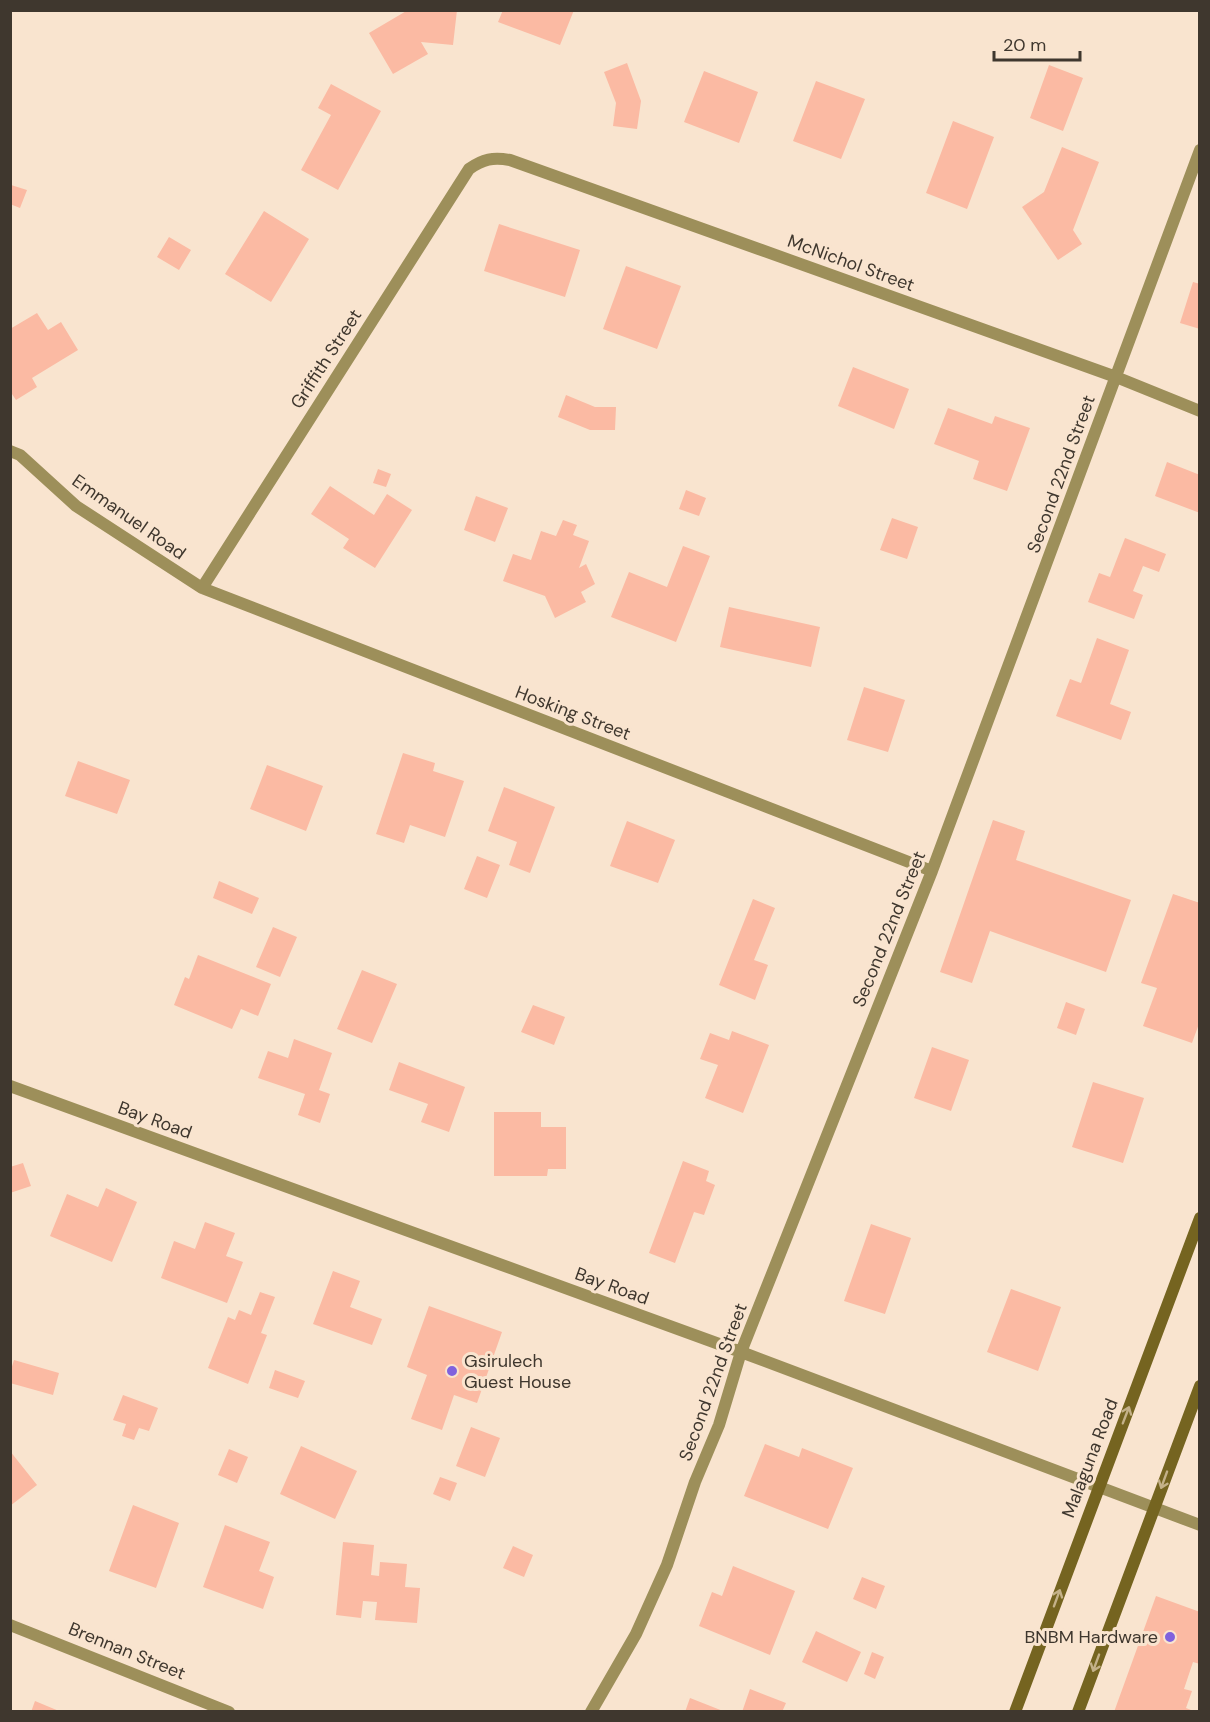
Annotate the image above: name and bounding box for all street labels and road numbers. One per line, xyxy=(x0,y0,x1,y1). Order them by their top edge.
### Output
street label: McNichol Street xyxy=(784,229,918,297)
street label: Griffith Street xyxy=(285,305,367,413)
street label: Second 22nd Street xyxy=(1021,392,1101,556)
street label: Emmanuel Road xyxy=(67,469,191,565)
street label: Hosking Street xyxy=(512,680,634,746)
street label: Second 22nd Street xyxy=(847,847,931,1011)
street label: Bay Road xyxy=(115,1096,195,1144)
street label: Bay Road xyxy=(572,1262,652,1310)
street label: Second 22nd Street xyxy=(673,1300,753,1464)
street label: Malaguna Road xyxy=(1056,1395,1124,1521)
street label: Brennan Street xyxy=(65,1617,189,1685)

